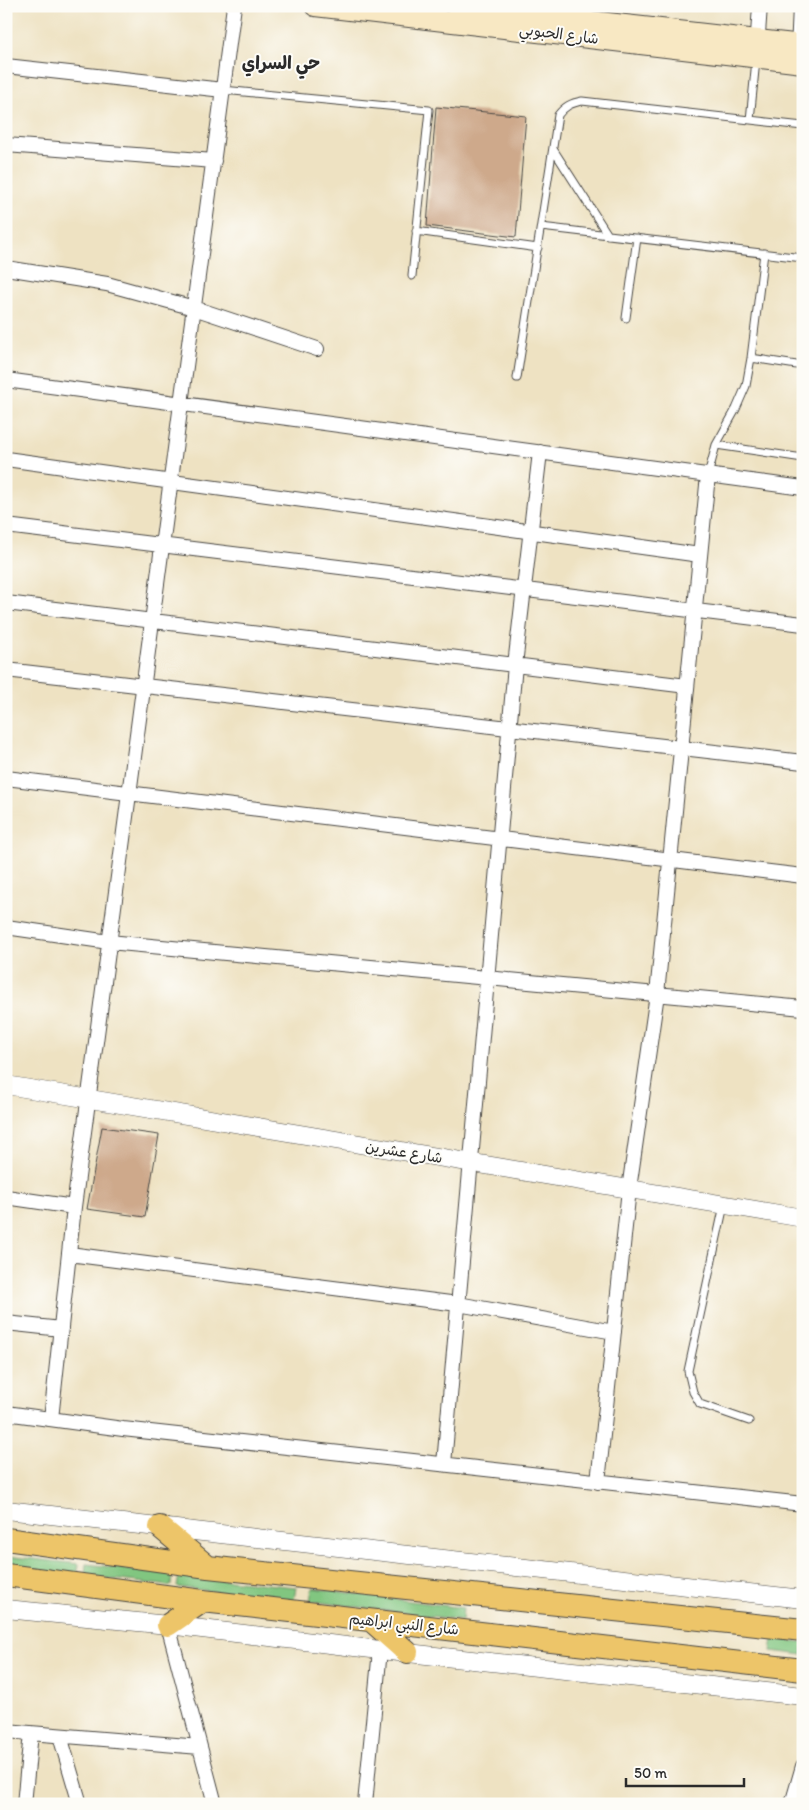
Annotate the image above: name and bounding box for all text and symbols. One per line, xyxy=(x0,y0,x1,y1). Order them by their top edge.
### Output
street label: شارع الحبوبي xyxy=(518,20,600,52)
district label: حي السراي xyxy=(242,52,320,79)
street label: شارع عشرين xyxy=(364,1137,444,1168)
street label: شارع النبي ابراهيم xyxy=(348,1609,460,1643)
scale bar xyxy=(626,1755,744,1787)
text: 50 m xyxy=(634,1764,667,1782)

